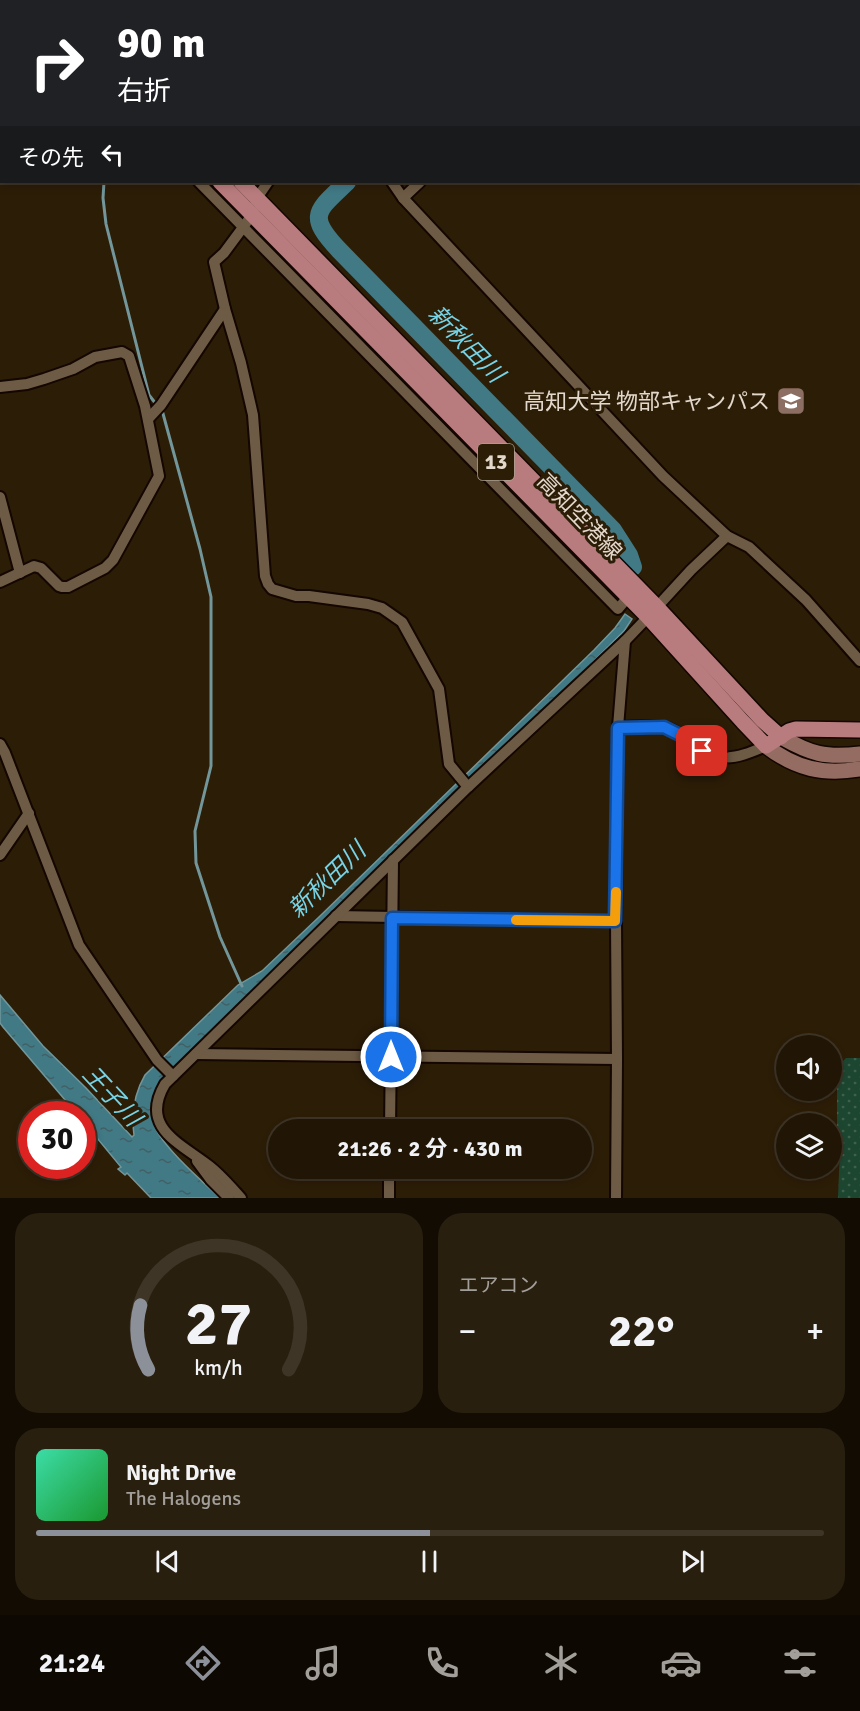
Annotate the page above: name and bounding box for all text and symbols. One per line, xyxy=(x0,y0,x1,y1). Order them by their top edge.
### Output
text: 90 m xyxy=(117,18,206,69)
icon: right xyxy=(18,24,96,102)
text: 右折 xyxy=(117,75,171,108)
icon: left xyxy=(96,138,129,171)
text: その先 xyxy=(18,144,84,171)
water label: 新秋田川 xyxy=(422,299,512,391)
school or university icon: 高知大学 物部キャンパス xyxy=(775,385,807,417)
place label: 高知大学 物部キャンパス xyxy=(523,388,770,415)
road number: 13 xyxy=(478,444,514,480)
street label: 高知空港線 xyxy=(532,467,628,565)
pin xyxy=(676,725,727,776)
icon: arrive xyxy=(685,734,718,767)
water label: 新秋田川 xyxy=(282,834,374,924)
position arrow xyxy=(359,1025,423,1089)
map controls xyxy=(776,1035,842,1179)
button: sound xyxy=(776,1035,842,1101)
water label: 王子川 xyxy=(76,1059,150,1135)
speed limit sign: 30 xyxy=(18,1101,96,1179)
button: layers xyxy=(776,1113,842,1179)
text: 21:26 · 2 分 · 430 m xyxy=(338,1135,522,1162)
text: エアコン xyxy=(459,1273,539,1298)
text: 27 xyxy=(185,1285,252,1362)
text: 22° xyxy=(608,1304,675,1359)
text: − xyxy=(459,1311,476,1352)
text: + xyxy=(806,1311,824,1352)
text: km/h xyxy=(194,1355,243,1381)
text: Night Drive xyxy=(126,1459,236,1486)
text: The Halogens xyxy=(126,1486,241,1511)
icon: previous xyxy=(151,1545,184,1578)
icon: pause xyxy=(413,1545,446,1578)
icon: next xyxy=(676,1545,709,1578)
icon: directions xyxy=(182,1642,224,1684)
icon: music xyxy=(302,1642,344,1684)
icon: phone xyxy=(421,1642,463,1684)
icon: climate xyxy=(540,1642,582,1684)
icon: car xyxy=(660,1642,702,1684)
icon: filters xyxy=(779,1642,821,1684)
text: 21:24 xyxy=(39,1647,105,1680)

